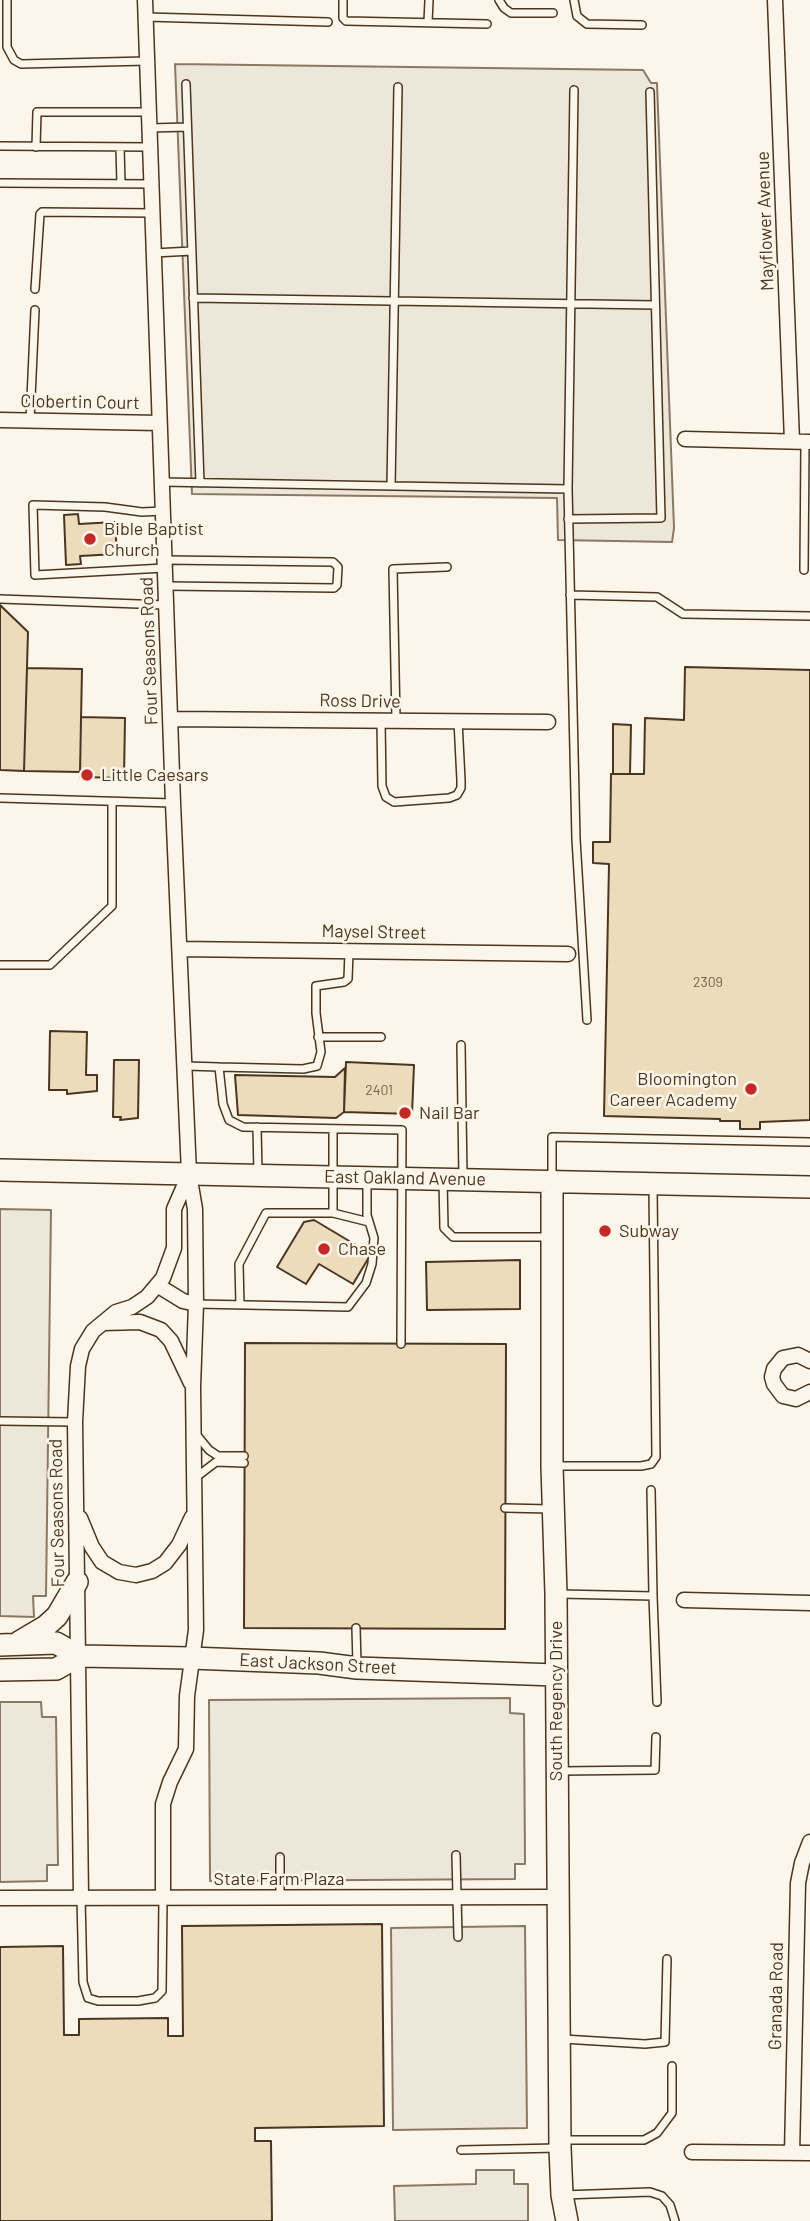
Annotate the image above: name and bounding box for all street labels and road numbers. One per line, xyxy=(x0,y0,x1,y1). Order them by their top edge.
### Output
street label: Mayflower Avenue xyxy=(752,151,778,291)
street label: Clobertin Court xyxy=(20,390,140,414)
street label: Four Seasons Road xyxy=(136,576,162,726)
street label: Ross Drive xyxy=(319,689,401,713)
street label: Maysel Street xyxy=(321,920,427,944)
street label: East Oakland Avenue xyxy=(324,1166,486,1190)
street label: Four Seasons Road xyxy=(45,1439,69,1587)
street label: South Regency Drive xyxy=(545,1621,567,1781)
street label: East Jackson Street xyxy=(239,1649,397,1679)
street label: State Farm Plaza xyxy=(214,1868,344,1890)
street label: Granada Road xyxy=(764,1942,788,2050)

